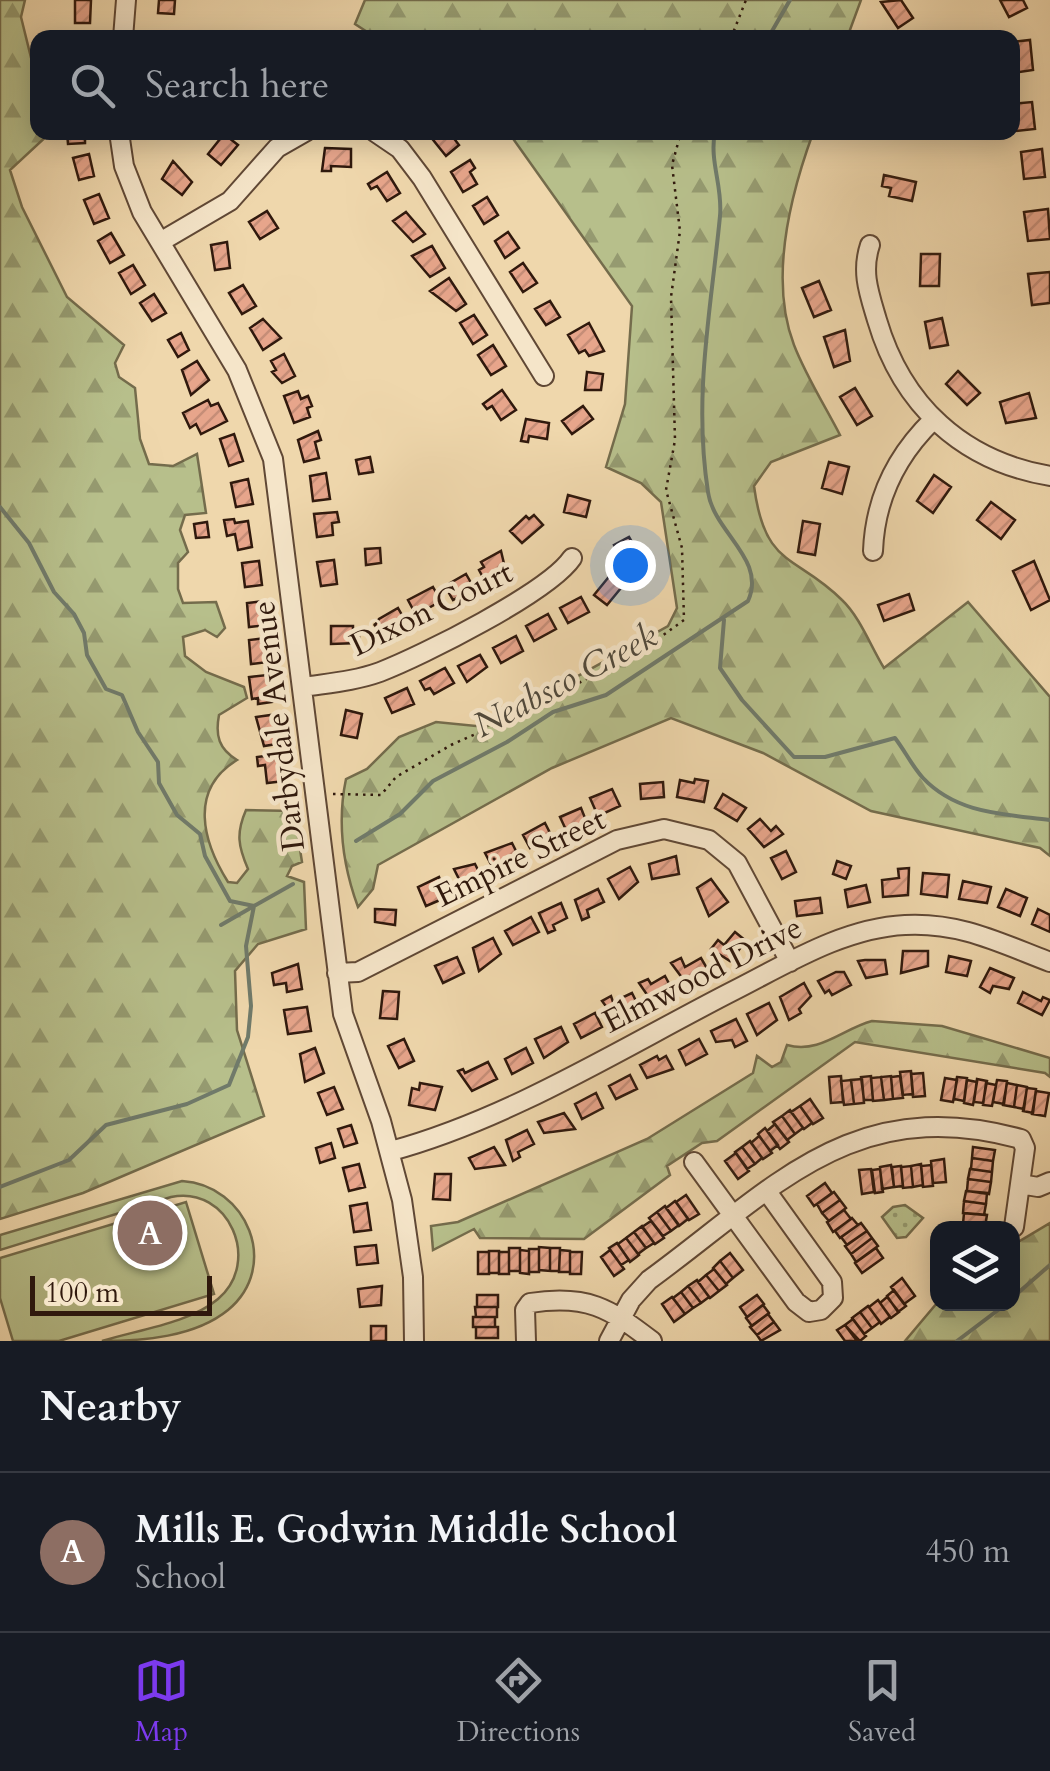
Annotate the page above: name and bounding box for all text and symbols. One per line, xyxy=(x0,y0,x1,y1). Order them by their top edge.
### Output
search box xyxy=(30,30,1020,140)
icon: search xyxy=(65,58,120,113)
text: Search here xyxy=(145,59,329,111)
your location xyxy=(605,540,656,591)
street label: Dixon Court xyxy=(343,551,520,667)
street label: Darbydale Avenue xyxy=(242,598,316,853)
water label: Neabsco Creek xyxy=(465,612,666,749)
street label: Empire Street xyxy=(428,798,613,918)
street label: Elmwood Drive xyxy=(595,906,810,1044)
pin: A xyxy=(118,1196,182,1270)
map controls xyxy=(930,1221,1020,1311)
button: layers xyxy=(930,1221,1020,1311)
scale bar xyxy=(30,1271,212,1316)
text: 100 m xyxy=(45,1274,119,1312)
text: Nearby xyxy=(40,1378,182,1435)
text: Mills E. Godwin Middle School xyxy=(135,1504,677,1556)
text: A xyxy=(60,1530,85,1574)
text: 450 m xyxy=(925,1530,1010,1574)
text: School xyxy=(135,1556,226,1600)
tab: Map xyxy=(134,1653,189,1751)
tab: Directions xyxy=(457,1653,580,1751)
tab: Saved xyxy=(848,1653,916,1751)

